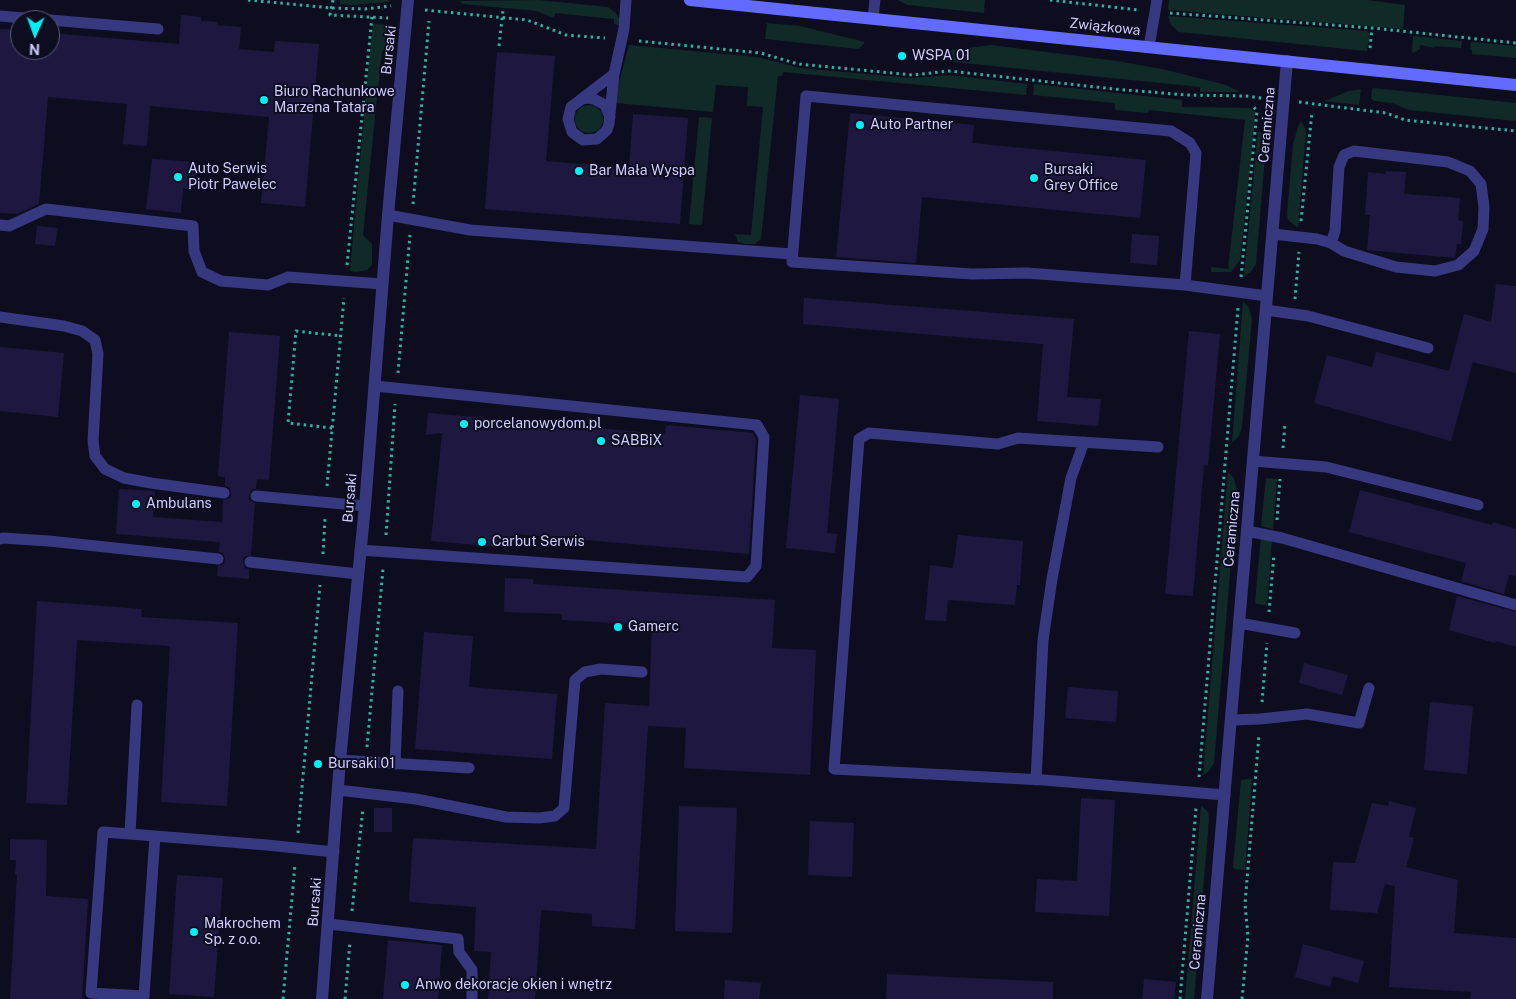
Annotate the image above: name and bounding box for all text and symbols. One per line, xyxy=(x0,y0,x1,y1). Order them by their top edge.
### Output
north arrow xyxy=(10,10,60,60)
street label: Związkowa xyxy=(1069,15,1141,39)
street label: Bursaki xyxy=(378,25,400,75)
text: N xyxy=(29,41,40,57)
place label: WSPA 01 xyxy=(912,48,970,64)
marker: WSPA 01 xyxy=(896,50,908,62)
place label: Biuro Rachunkowe Marzena Tatara xyxy=(274,84,395,116)
street label: Ceramiczna xyxy=(1255,86,1279,164)
marker: Biuro Rachunkowe Marzena Tatara xyxy=(258,94,270,106)
place label: Auto Partner xyxy=(870,117,953,133)
marker: Auto Partner xyxy=(854,119,866,131)
place label: Auto Serwis Piotr Pawelec xyxy=(188,161,277,193)
place label: Bursaki Grey Office xyxy=(1044,162,1118,194)
place label: Bar Mała Wyspa xyxy=(589,163,695,179)
marker: Bar Mała Wyspa xyxy=(573,165,585,177)
marker: Auto Serwis Piotr Pawelec xyxy=(172,171,184,183)
marker: Bursaki Grey Office xyxy=(1028,172,1040,184)
place label: porcelanowydom.pl xyxy=(474,416,601,432)
marker: porcelanowydom.pl xyxy=(458,418,470,430)
place label: SABBiX xyxy=(611,433,662,449)
marker: SABBiX xyxy=(595,435,607,447)
street label: Bursaki xyxy=(339,473,361,523)
street label: Ceramiczna xyxy=(1220,490,1244,568)
place label: Ambulans xyxy=(146,496,212,512)
marker: Ambulans xyxy=(130,498,142,510)
place label: Carbut Serwis xyxy=(492,534,584,550)
marker: Carbut Serwis xyxy=(476,536,488,548)
place label: Gamerc xyxy=(628,619,679,635)
marker: Gamerc xyxy=(612,621,624,633)
place label: Bursaki 01 xyxy=(328,756,395,772)
marker: Bursaki 01 xyxy=(312,758,324,770)
street label: Bursaki xyxy=(305,877,325,927)
street label: Ceramiczna xyxy=(1186,893,1210,971)
place label: Makrochem Sp. z o.o. xyxy=(204,916,281,949)
marker: Makrochem Sp. z o.o. xyxy=(188,926,200,938)
place label: Anwo dekoracje okien i wnętrz xyxy=(415,977,612,993)
marker: Anwo dekoracje okien i wnętrz xyxy=(399,979,411,991)

